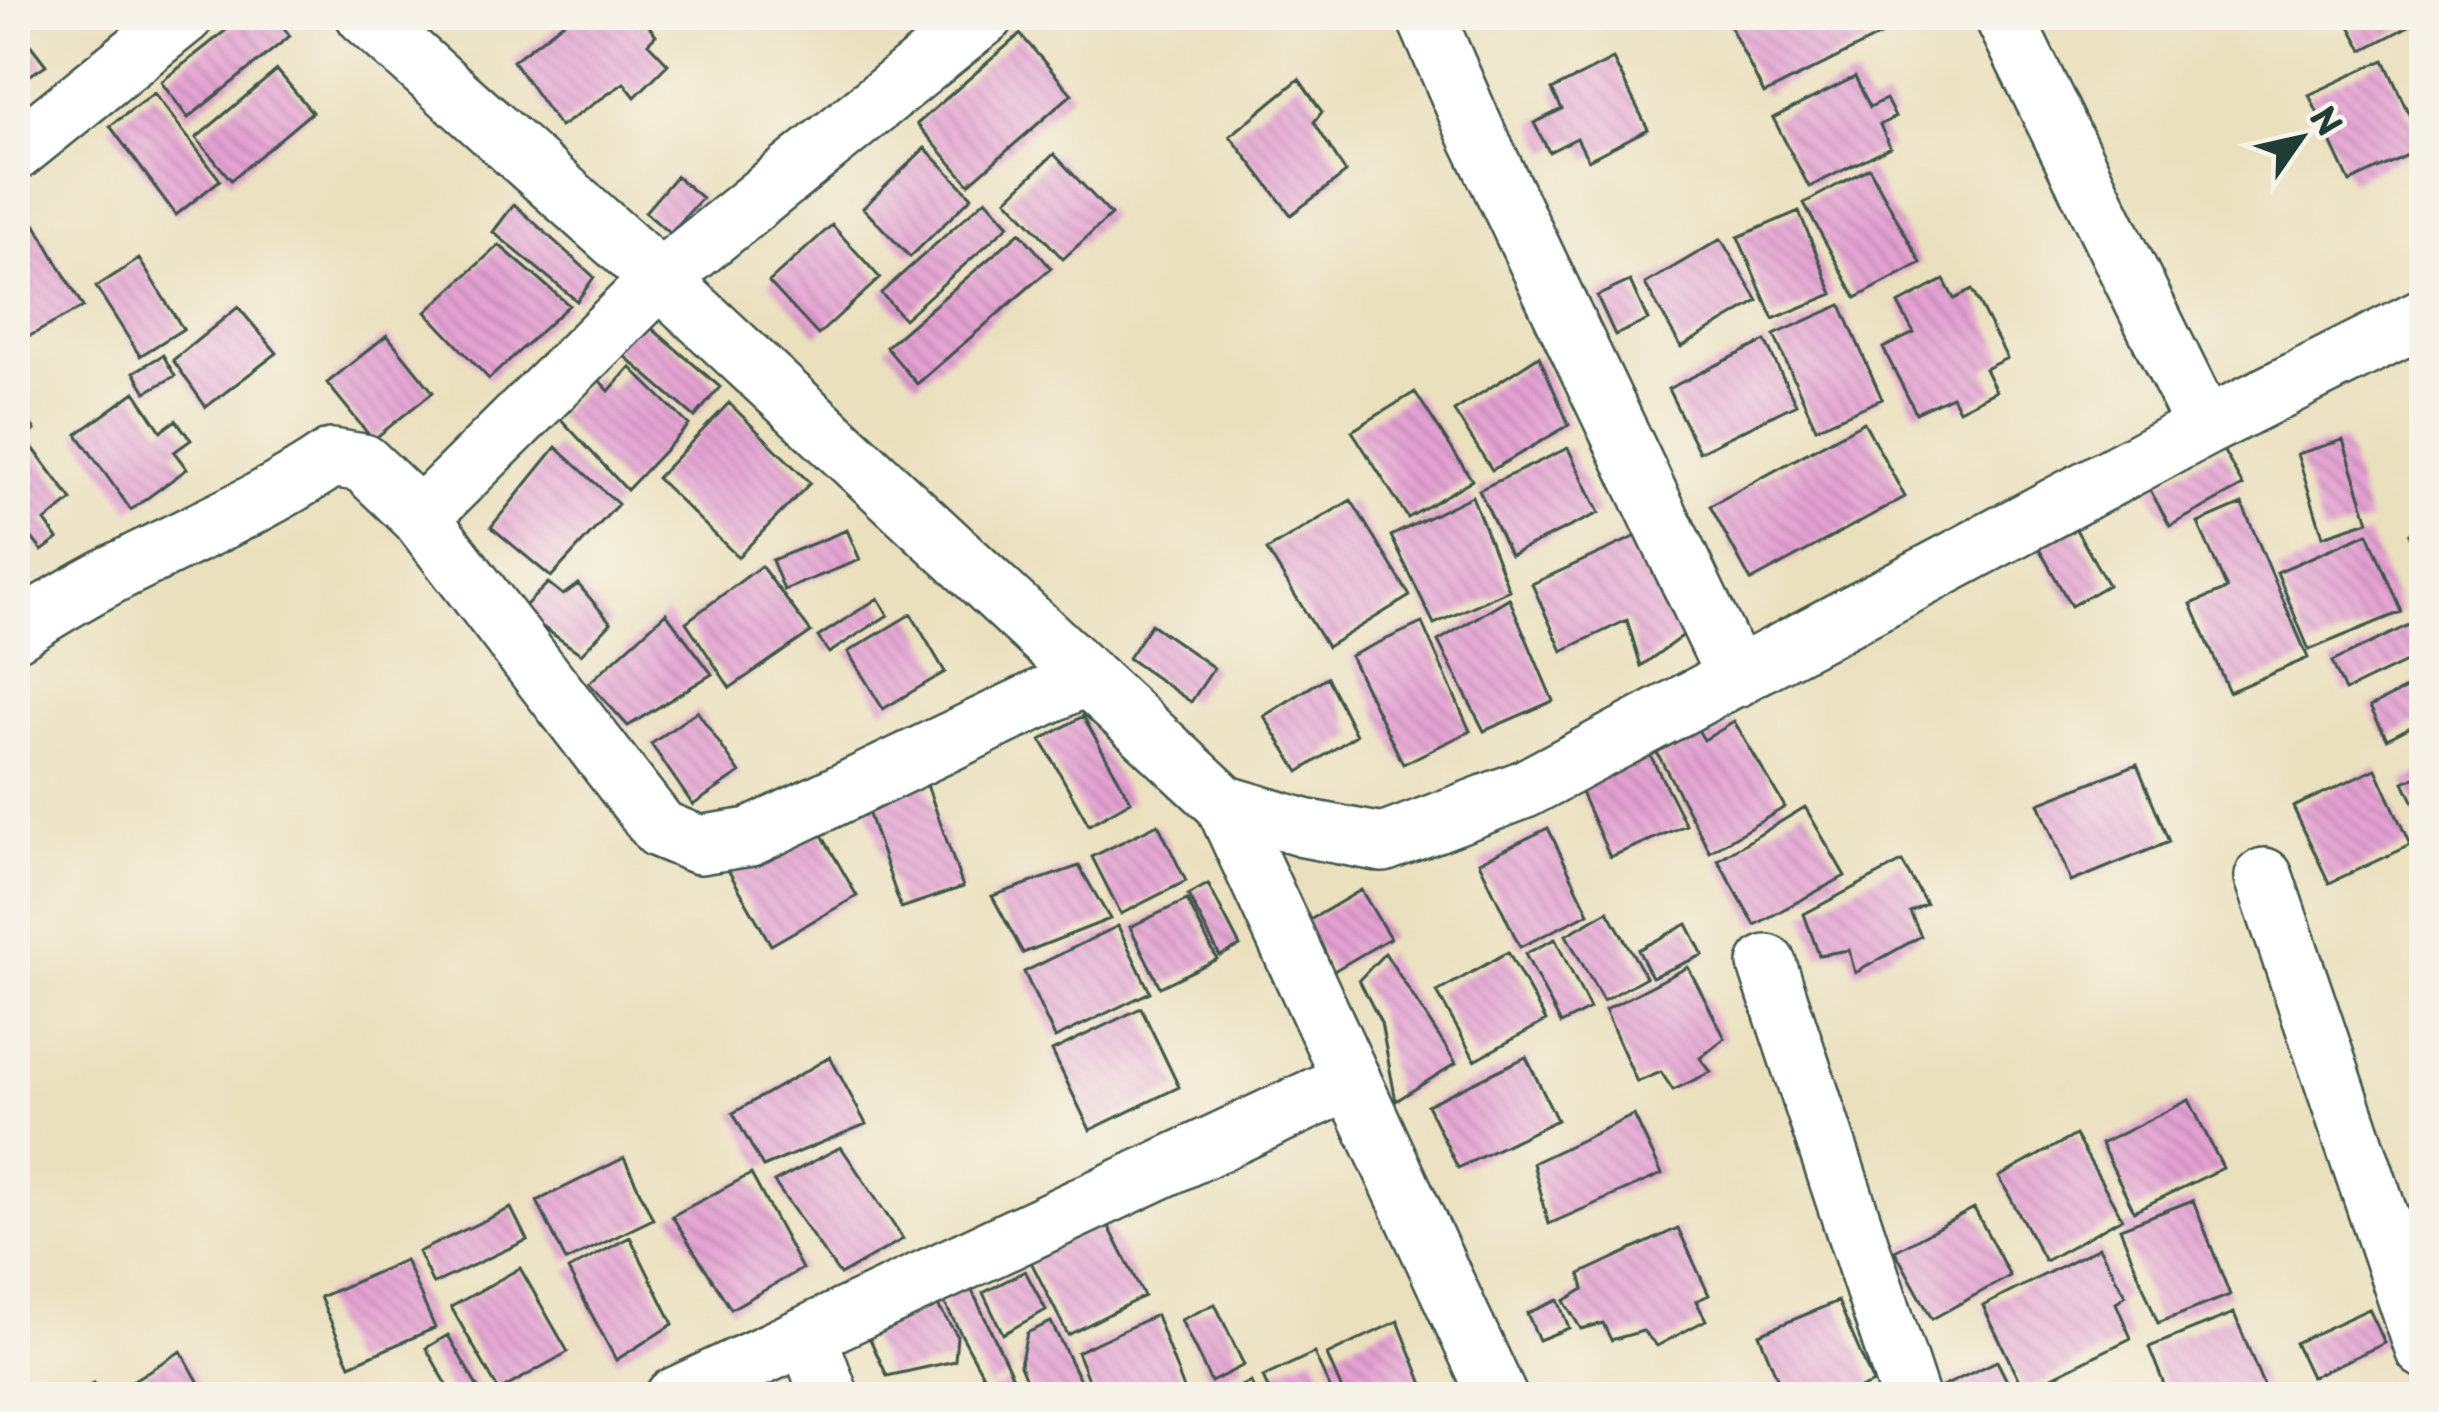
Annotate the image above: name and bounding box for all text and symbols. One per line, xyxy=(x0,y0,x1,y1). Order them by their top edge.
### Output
north arrow xyxy=(2241,78,2361,198)
text: N xyxy=(2299,95,2356,145)

